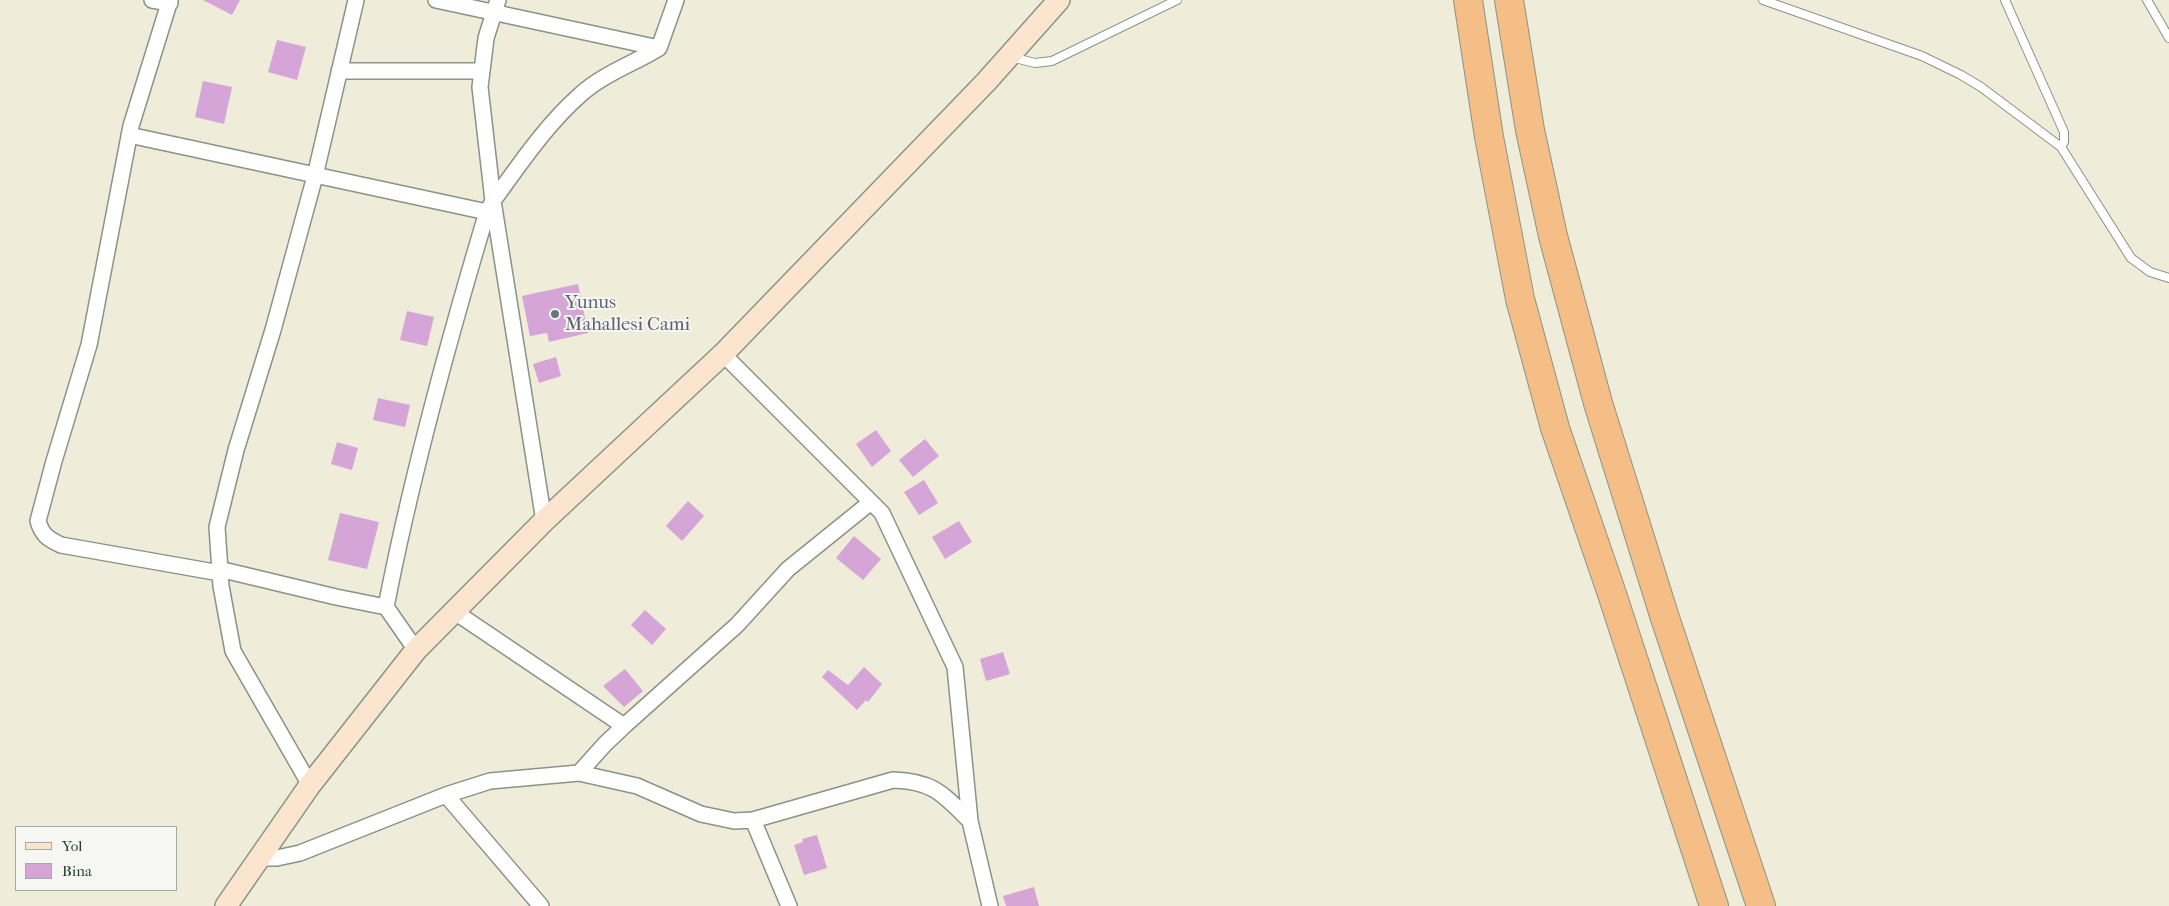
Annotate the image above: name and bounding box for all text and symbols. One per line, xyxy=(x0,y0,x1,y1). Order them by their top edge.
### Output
place label: Yunus Mahallesi Cami xyxy=(565,292,690,336)
marker: Yunus Mahallesi Cami xyxy=(549,308,561,320)
legend xyxy=(15,826,178,891)
text: Yol xyxy=(62,837,82,855)
text: Bina xyxy=(62,862,92,880)

